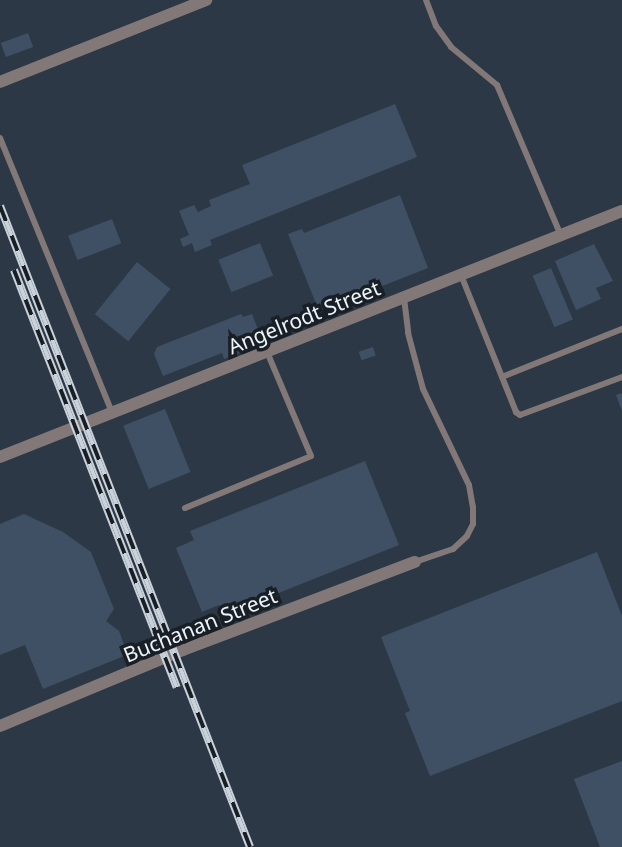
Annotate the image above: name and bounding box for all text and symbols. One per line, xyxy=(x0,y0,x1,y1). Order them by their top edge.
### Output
street label: Angelrodt Street xyxy=(224,275,384,359)
street label: Buchanan Street xyxy=(120,583,280,667)

